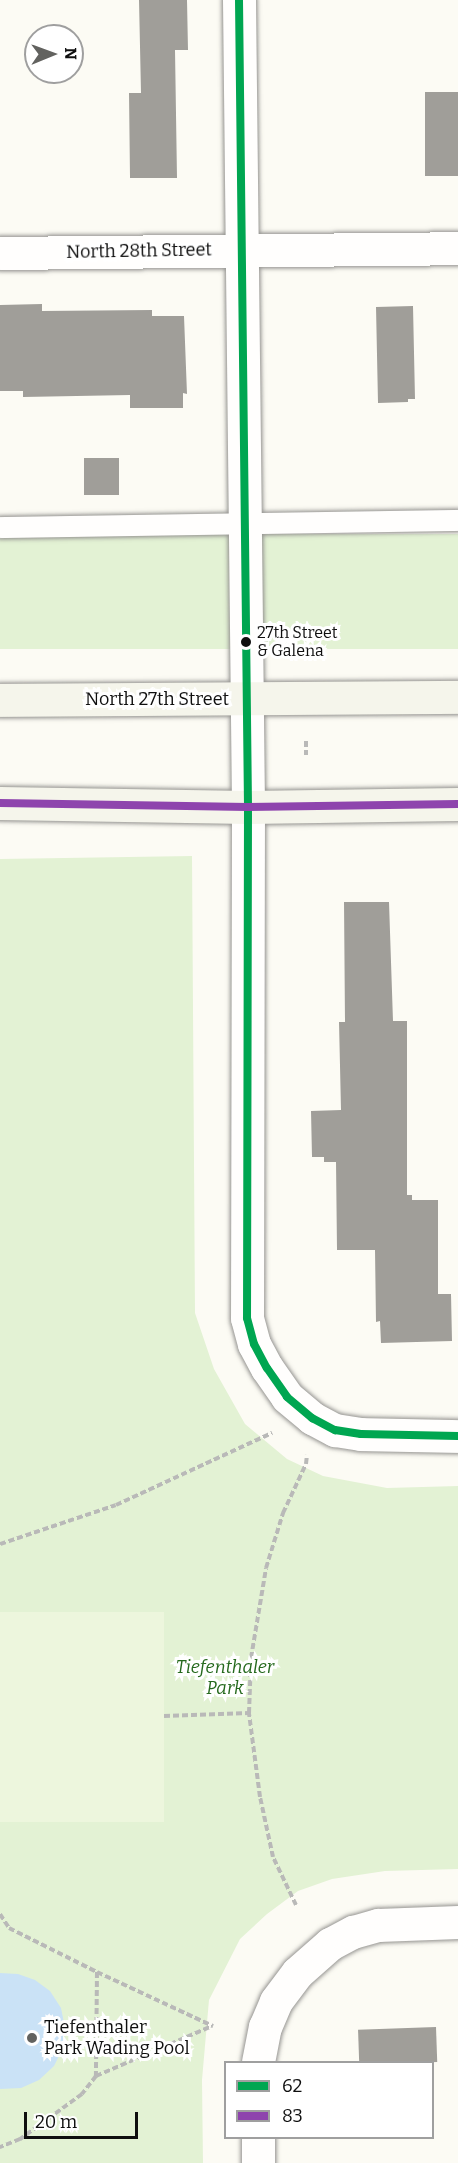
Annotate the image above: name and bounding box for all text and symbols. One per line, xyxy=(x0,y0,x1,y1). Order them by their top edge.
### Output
north arrow xyxy=(24,24,84,84)
text: N xyxy=(61,47,80,60)
street label: North 28th Street xyxy=(66,239,212,263)
place label: 27th Street & Galena xyxy=(257,623,338,661)
marker: 27th Street & Galena xyxy=(240,636,252,648)
street label: North 27th Street xyxy=(85,688,229,710)
park label: Tiefenthaler Park xyxy=(176,1657,274,1700)
place label: Tiefenthaler Park Wading Pool xyxy=(44,2017,190,2060)
marker: Tiefenthaler Park Wading Pool xyxy=(25,2031,39,2045)
legend xyxy=(224,2061,434,2139)
text: 62 xyxy=(282,2075,302,2097)
scale bar xyxy=(27,2100,141,2138)
text: 83 xyxy=(282,2105,303,2127)
text: 20 m xyxy=(35,2111,77,2133)

